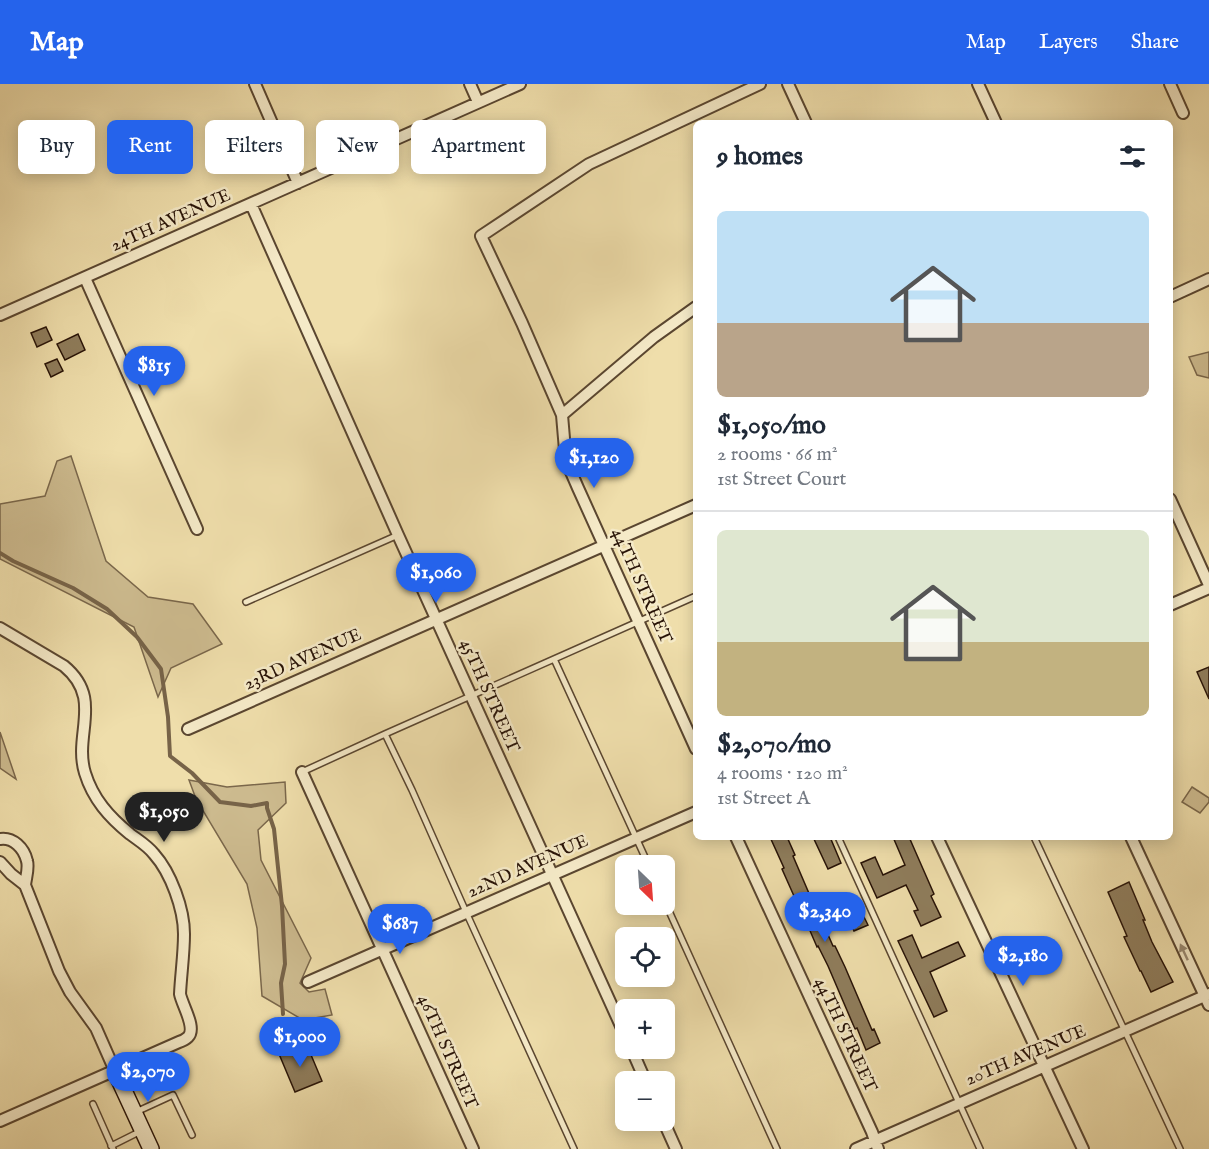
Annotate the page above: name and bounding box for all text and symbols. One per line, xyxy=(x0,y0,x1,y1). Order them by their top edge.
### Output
text: Map xyxy=(30,25,84,60)
text: Map xyxy=(966,29,1006,56)
text: Layers xyxy=(1039,29,1098,56)
text: Share xyxy=(1131,29,1179,56)
chip: Buy xyxy=(18,120,95,174)
chip: Rent xyxy=(107,120,193,174)
chip: Filters xyxy=(205,120,304,174)
chip: New xyxy=(316,120,399,174)
chip: Apartment xyxy=(411,120,546,174)
text: 9 homes xyxy=(717,140,803,173)
icon: filters xyxy=(1116,140,1149,173)
street label: 24TH AVENUE xyxy=(108,184,234,258)
icon: home xyxy=(879,250,987,358)
pin: $815 xyxy=(118,346,190,397)
text: $815 xyxy=(137,353,171,378)
text: $1,050/mo xyxy=(717,409,826,442)
pin: $1,120 xyxy=(545,438,643,489)
text: 2 rooms · 66 m² xyxy=(717,442,838,467)
text: $1,120 xyxy=(569,445,619,470)
text: 1st Street Court xyxy=(717,467,846,492)
street label: 44TH STREET xyxy=(605,525,677,647)
pin: $1,060 xyxy=(387,553,485,604)
text: $1,060 xyxy=(410,560,462,585)
icon: home xyxy=(879,569,987,677)
street label: 23RD AVENUE xyxy=(241,624,365,696)
street label: 45TH STREET xyxy=(454,636,524,756)
text: $2,070/mo xyxy=(717,728,831,761)
text: 4 rooms · 120 m² xyxy=(717,761,848,786)
text: 1st Street A xyxy=(717,786,810,811)
pin: $1,050 xyxy=(115,792,213,843)
text: $1,050 xyxy=(139,799,189,824)
street label: 22ND AVENUE xyxy=(464,830,592,904)
north arrow xyxy=(615,855,675,915)
map controls xyxy=(615,855,675,1131)
pin: $2,340 xyxy=(776,892,874,943)
text: $2,340 xyxy=(799,899,851,924)
pin: $687 xyxy=(364,904,436,955)
text: $687 xyxy=(382,911,418,936)
button: locate xyxy=(615,927,675,987)
pin: $2,180 xyxy=(974,936,1072,987)
text: $2,180 xyxy=(998,943,1048,968)
one-way arrow xyxy=(1180,944,1189,961)
street label: 44TH STREET xyxy=(808,974,882,1096)
street label: 46TH STREET xyxy=(411,991,483,1113)
button: + xyxy=(615,999,675,1059)
pin: $1,000 xyxy=(251,1017,349,1068)
street label: 20TH AVENUE xyxy=(962,1020,1090,1092)
text: $1,000 xyxy=(273,1024,327,1049)
pin: $2,070 xyxy=(99,1052,197,1103)
text: $2,070 xyxy=(121,1059,175,1084)
button: − xyxy=(615,1071,675,1131)

